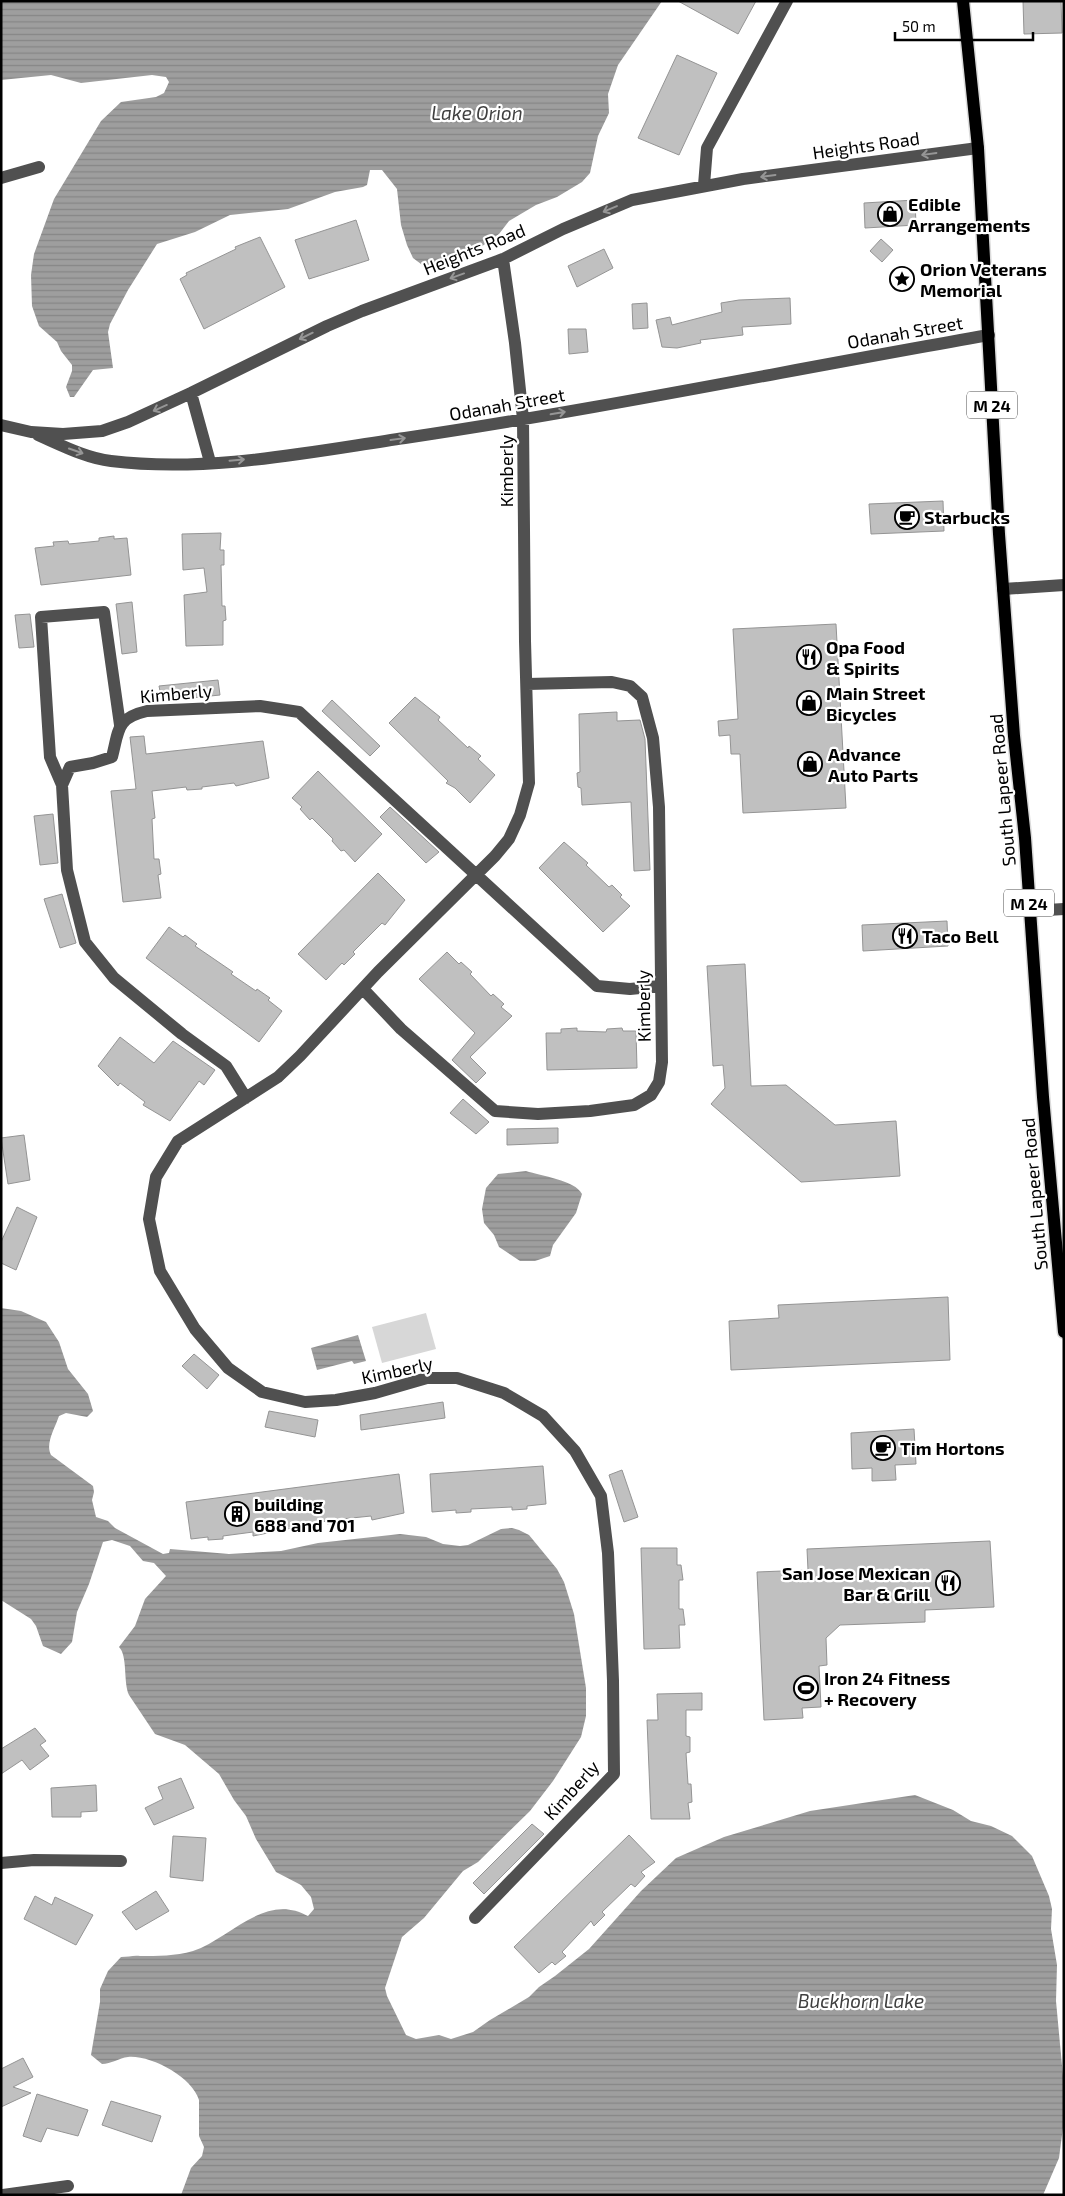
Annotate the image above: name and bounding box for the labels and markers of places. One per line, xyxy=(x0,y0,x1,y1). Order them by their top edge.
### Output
place label: Edible Arrangements xyxy=(908,193,1030,236)
shop icon: Edible Arrangements xyxy=(877,201,903,227)
place label: Orion Veterans Memorial xyxy=(920,258,1047,301)
place icon: Orion Veterans Memorial xyxy=(889,266,915,292)
cafe icon: Starbucks xyxy=(894,504,920,530)
place label: Starbucks xyxy=(924,506,1010,528)
place label: Opa Food & Spirits xyxy=(826,636,905,679)
restaurant icon: Opa Food & Spirits xyxy=(796,644,822,670)
place label: Main Street Bicycles xyxy=(826,682,926,725)
shop icon: Main Street Bicycles xyxy=(796,690,822,716)
place label: Advance Auto Parts xyxy=(828,743,918,786)
shop icon: Advance Auto Parts xyxy=(797,751,823,777)
restaurant icon: Taco Bell xyxy=(892,923,918,949)
place label: Taco Bell xyxy=(922,925,999,947)
cafe icon: Tim Hortons xyxy=(870,1435,896,1461)
place label: Tim Hortons xyxy=(900,1437,1005,1459)
place label: building 688 and 701 xyxy=(254,1493,355,1536)
building icon: building 688 and 701 xyxy=(224,1501,250,1527)
place label: San Jose Mexican Bar & Grill xyxy=(782,1562,930,1605)
restaurant icon: San Jose Mexican Bar & Grill xyxy=(935,1570,961,1596)
place label: Iron 24 Fitness + Recovery xyxy=(824,1667,950,1710)
sports icon: Iron 24 Fitness + Recovery xyxy=(793,1675,819,1701)

